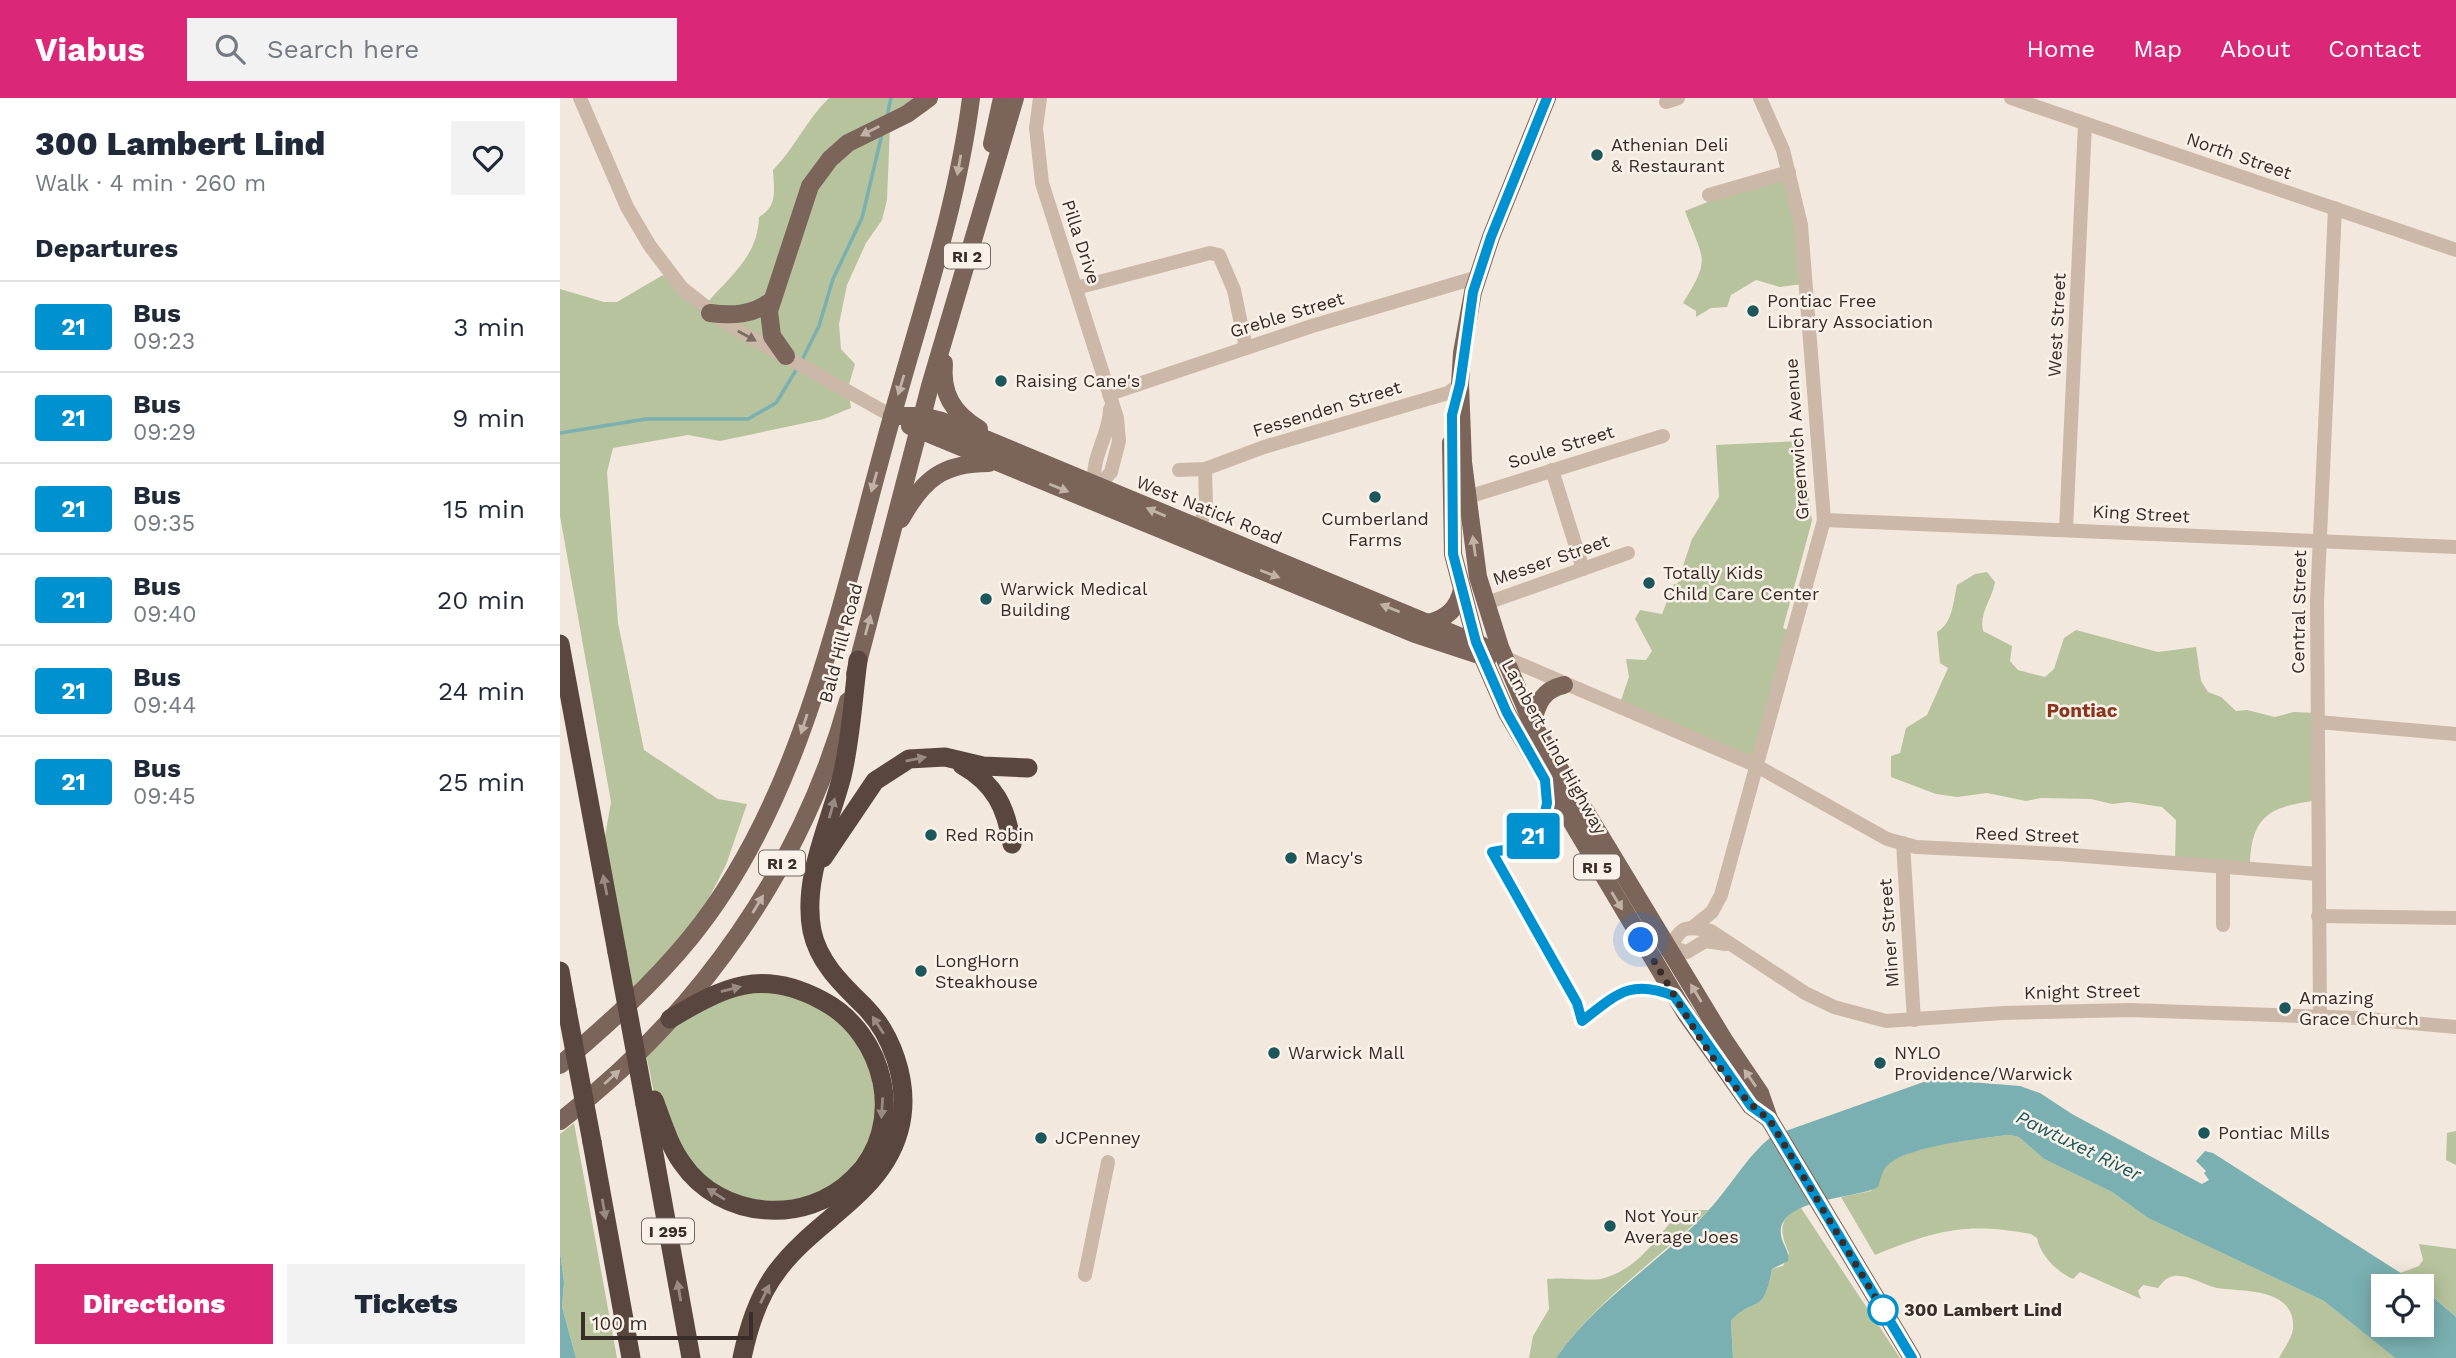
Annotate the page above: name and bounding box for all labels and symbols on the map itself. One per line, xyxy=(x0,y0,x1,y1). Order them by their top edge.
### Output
one-way arrow xyxy=(860,125,880,136)
street label: North Street xyxy=(2184,128,2295,183)
place label: Athenian Deli & Restaurant xyxy=(1611,134,1728,176)
marker: Athenian Deli & Restaurant xyxy=(1589,147,1605,163)
one-way arrow xyxy=(953,154,964,176)
street label: Pilla Drive xyxy=(1058,197,1105,287)
road number: RI 2 xyxy=(944,244,990,268)
street label: West Street xyxy=(2043,272,2070,378)
street label: Greble Street xyxy=(1227,287,1347,342)
place label: Pontiac Free Library Association xyxy=(1767,290,1933,332)
marker: Pontiac Free Library Association xyxy=(1745,303,1761,319)
one-way arrow xyxy=(738,330,757,342)
street label: Greenwich Avenue xyxy=(1780,357,1813,521)
place label: Raising Cane's xyxy=(1015,370,1140,391)
marker: Raising Cane's xyxy=(993,373,1009,389)
one-way arrow xyxy=(896,375,906,396)
street label: Fessenden Street xyxy=(1250,376,1404,441)
street label: Soule Street xyxy=(1505,420,1617,473)
street label: West Natick Road xyxy=(1133,471,1285,548)
one-way arrow xyxy=(868,472,878,493)
one-way arrow xyxy=(1048,483,1069,494)
marker: Cumberland Farms xyxy=(1367,489,1383,505)
street label: King Street xyxy=(2092,500,2191,527)
one-way arrow xyxy=(1146,506,1167,517)
place label: Cumberland Farms xyxy=(1321,508,1429,550)
street label: Messer Street xyxy=(1490,530,1612,589)
one-way arrow xyxy=(1468,535,1479,557)
street label: Central Street xyxy=(2287,549,2310,674)
place label: Totally Kids Child Care Center xyxy=(1663,562,1819,604)
one-way arrow xyxy=(1259,569,1280,580)
marker: Totally Kids Child Care Center xyxy=(1641,575,1657,591)
place label: Warwick Medical Building xyxy=(1000,578,1148,620)
street label: Bald Hill Road xyxy=(814,581,867,705)
marker: Warwick Medical Building xyxy=(978,591,994,607)
one-way arrow xyxy=(1379,602,1400,613)
one-way arrow xyxy=(863,614,874,636)
street label: Lambert Lind Highway xyxy=(1498,656,1612,839)
district label: Pontiac xyxy=(2046,699,2118,722)
one-way arrow xyxy=(798,714,809,735)
one-way arrow xyxy=(906,753,928,764)
one-way arrow xyxy=(827,798,837,819)
line badge: 21 xyxy=(1502,813,1564,859)
street label: Reed Street xyxy=(1975,822,2080,847)
place label: Red Robin xyxy=(945,824,1034,845)
marker: Red Robin xyxy=(923,827,939,843)
place label: Macy's xyxy=(1305,847,1363,868)
road number: RI 2 xyxy=(759,850,805,876)
marker: Macy's xyxy=(1283,850,1299,866)
road number: RI 5 xyxy=(1574,854,1620,880)
one-way arrow xyxy=(599,873,610,895)
street label: Miner Street xyxy=(1874,878,1903,988)
one-way arrow xyxy=(1611,892,1623,911)
one-way arrow xyxy=(752,894,765,913)
your location xyxy=(1623,922,1658,957)
place label: LongHorn Steakhouse xyxy=(935,950,1038,992)
marker: LongHorn Steakhouse xyxy=(913,963,929,979)
street label: Knight Street xyxy=(2024,980,2141,1003)
one-way arrow xyxy=(720,983,742,994)
one-way arrow xyxy=(1690,984,1703,1003)
place label: Amazing Grace Church xyxy=(2299,987,2419,1029)
marker: Amazing Grace Church xyxy=(2277,1000,2293,1016)
one-way arrow xyxy=(872,1016,885,1035)
place label: Warwick Mall xyxy=(1288,1042,1405,1063)
place label: NYLO Providence/Warwick xyxy=(1894,1042,2072,1084)
marker: Warwick Mall xyxy=(1266,1045,1282,1061)
marker: NYLO Providence/Warwick xyxy=(1872,1055,1888,1071)
one-way arrow xyxy=(603,1069,620,1085)
one-way arrow xyxy=(1743,1069,1757,1087)
one-way arrow xyxy=(877,1098,888,1120)
water label: Pawtuxet River xyxy=(2013,1105,2146,1186)
place label: Pontiac Mills xyxy=(2218,1122,2330,1143)
marker: Pontiac Mills xyxy=(2196,1125,2212,1141)
place label: JCPenney xyxy=(1055,1127,1141,1148)
marker: JCPenney xyxy=(1033,1130,1049,1146)
one-way arrow xyxy=(706,1187,725,1200)
one-way arrow xyxy=(599,1198,610,1220)
place label: Not Your Average Joes xyxy=(1624,1205,1739,1247)
road number: I 295 xyxy=(642,1218,694,1244)
marker: Not Your Average Joes xyxy=(1602,1218,1618,1234)
one-way arrow xyxy=(673,1280,684,1302)
one-way arrow xyxy=(759,1284,770,1304)
marker: 300 Lambert Lind xyxy=(1868,1295,1898,1325)
place label: 300 Lambert Lind xyxy=(1904,1299,2062,1320)
scale bar xyxy=(581,1309,752,1341)

